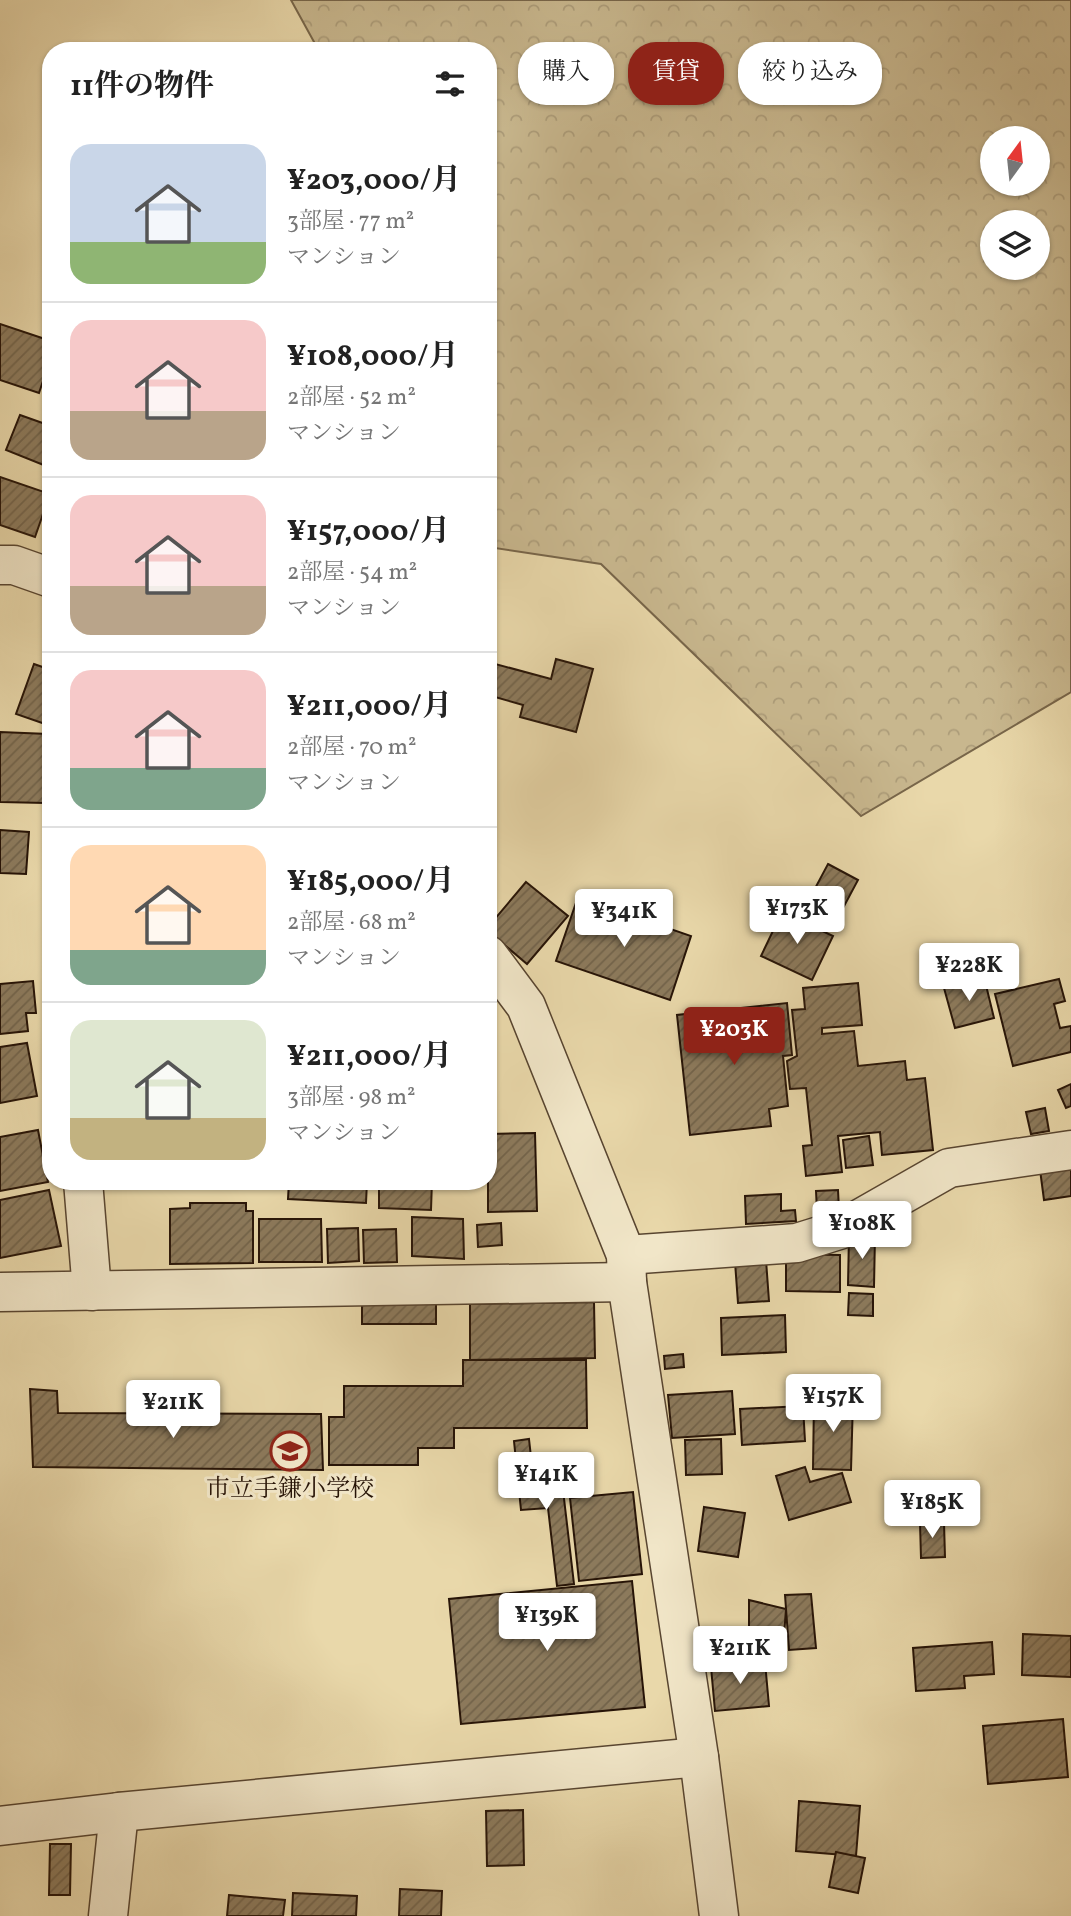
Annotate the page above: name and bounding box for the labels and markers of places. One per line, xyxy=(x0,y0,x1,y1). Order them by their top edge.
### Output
pin: ¥173K xyxy=(748,886,846,946)
pin: ¥341K xyxy=(575,890,673,949)
pin: ¥228K xyxy=(920,944,1018,1003)
pin: ¥203K xyxy=(685,1007,783,1067)
pin: ¥108K xyxy=(813,1202,911,1261)
pin: ¥157K xyxy=(784,1374,882,1434)
pin: ¥211K xyxy=(124,1380,222,1440)
school or university icon: 市立手鎌小学校 xyxy=(269,1430,311,1472)
pin: ¥141K xyxy=(497,1452,595,1512)
place label: 市立手鎌小学校 xyxy=(206,1473,374,1507)
pin: ¥185K xyxy=(883,1480,981,1540)
pin: ¥139K xyxy=(498,1594,596,1653)
pin: ¥211K xyxy=(691,1626,789,1686)

